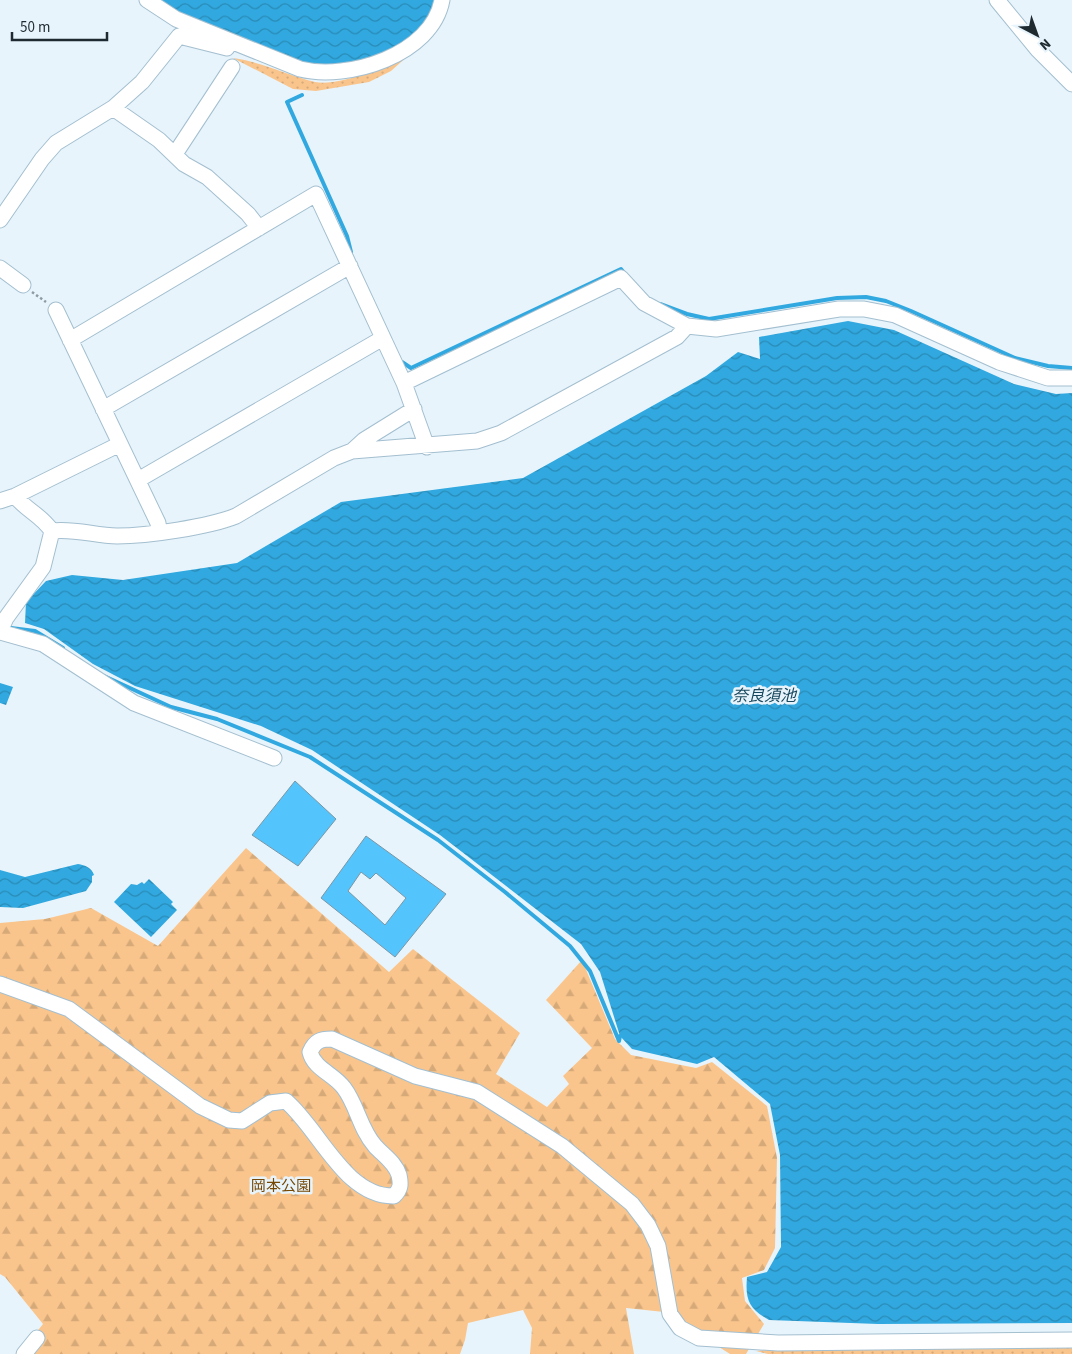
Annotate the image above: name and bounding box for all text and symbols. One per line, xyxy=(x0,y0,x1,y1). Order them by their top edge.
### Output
scale bar xyxy=(12,10,108,42)
north arrow xyxy=(1012,10,1062,60)
text: 50 m xyxy=(20,17,50,38)
text: N xyxy=(1035,33,1055,55)
water label: 奈良須池 xyxy=(732,685,798,707)
park label: 岡本公園 xyxy=(251,1176,311,1197)

